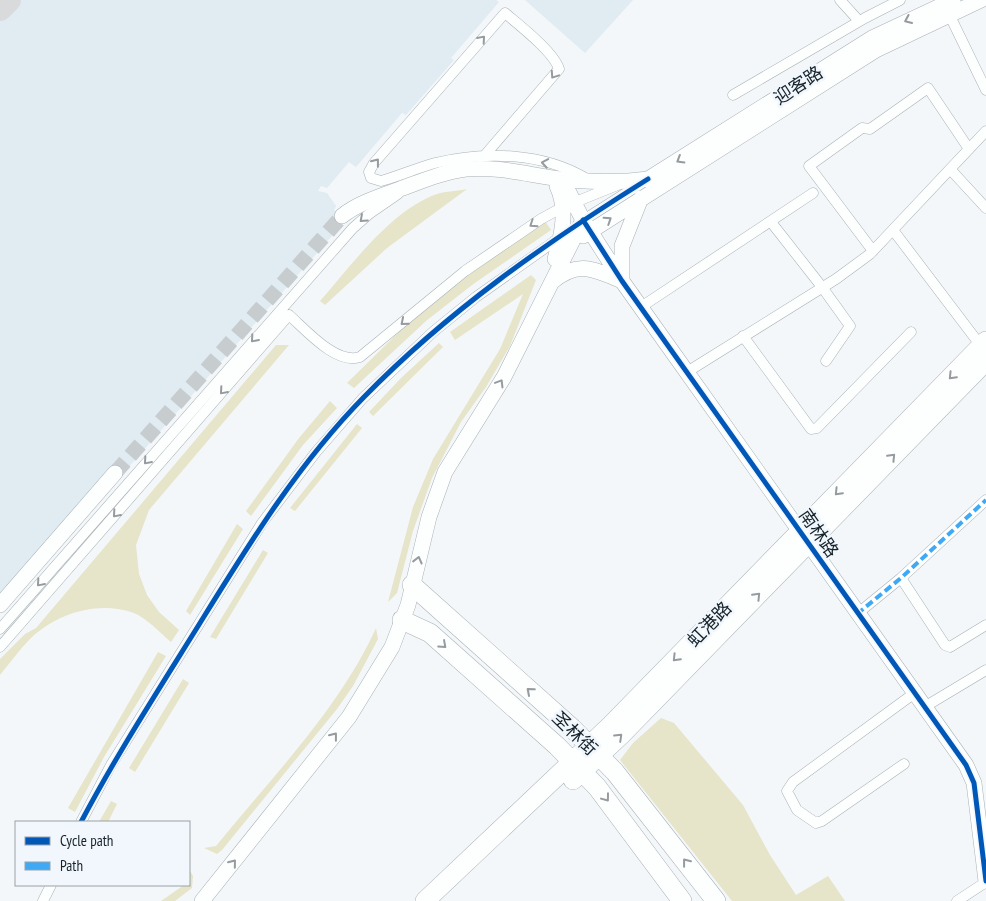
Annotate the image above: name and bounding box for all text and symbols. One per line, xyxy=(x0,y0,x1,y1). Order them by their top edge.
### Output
one-way arrow xyxy=(904,13,913,24)
one-way arrow xyxy=(476,36,485,45)
street label: 迎客路 xyxy=(769,61,827,109)
one-way arrow xyxy=(551,69,560,79)
one-way arrow xyxy=(677,153,686,163)
one-way arrow xyxy=(541,158,550,168)
one-way arrow xyxy=(370,159,378,168)
one-way arrow xyxy=(360,213,369,222)
one-way arrow xyxy=(602,217,611,226)
one-way arrow xyxy=(530,218,539,227)
one-way arrow xyxy=(400,316,409,325)
one-way arrow xyxy=(251,334,260,343)
one-way arrow xyxy=(949,370,958,379)
one-way arrow xyxy=(494,379,504,388)
one-way arrow xyxy=(220,385,229,394)
one-way arrow xyxy=(887,454,896,463)
one-way arrow xyxy=(144,456,153,465)
one-way arrow xyxy=(835,486,844,495)
street label: 南林路 xyxy=(794,504,844,562)
one-way arrow xyxy=(113,508,122,517)
one-way arrow xyxy=(412,556,423,565)
one-way arrow xyxy=(37,578,46,587)
one-way arrow xyxy=(751,593,760,602)
street label: 虹港路 xyxy=(682,597,736,651)
one-way arrow xyxy=(438,640,447,649)
one-way arrow xyxy=(673,653,682,662)
one-way arrow xyxy=(527,688,536,697)
street label: 圣林街 xyxy=(548,706,602,760)
one-way arrow xyxy=(328,732,337,742)
one-way arrow xyxy=(613,734,622,743)
one-way arrow xyxy=(600,792,608,801)
legend xyxy=(15,821,190,886)
text: Cycle path xyxy=(60,831,113,850)
text: Path xyxy=(60,856,83,875)
one-way arrow xyxy=(682,859,691,868)
one-way arrow xyxy=(227,860,235,869)

